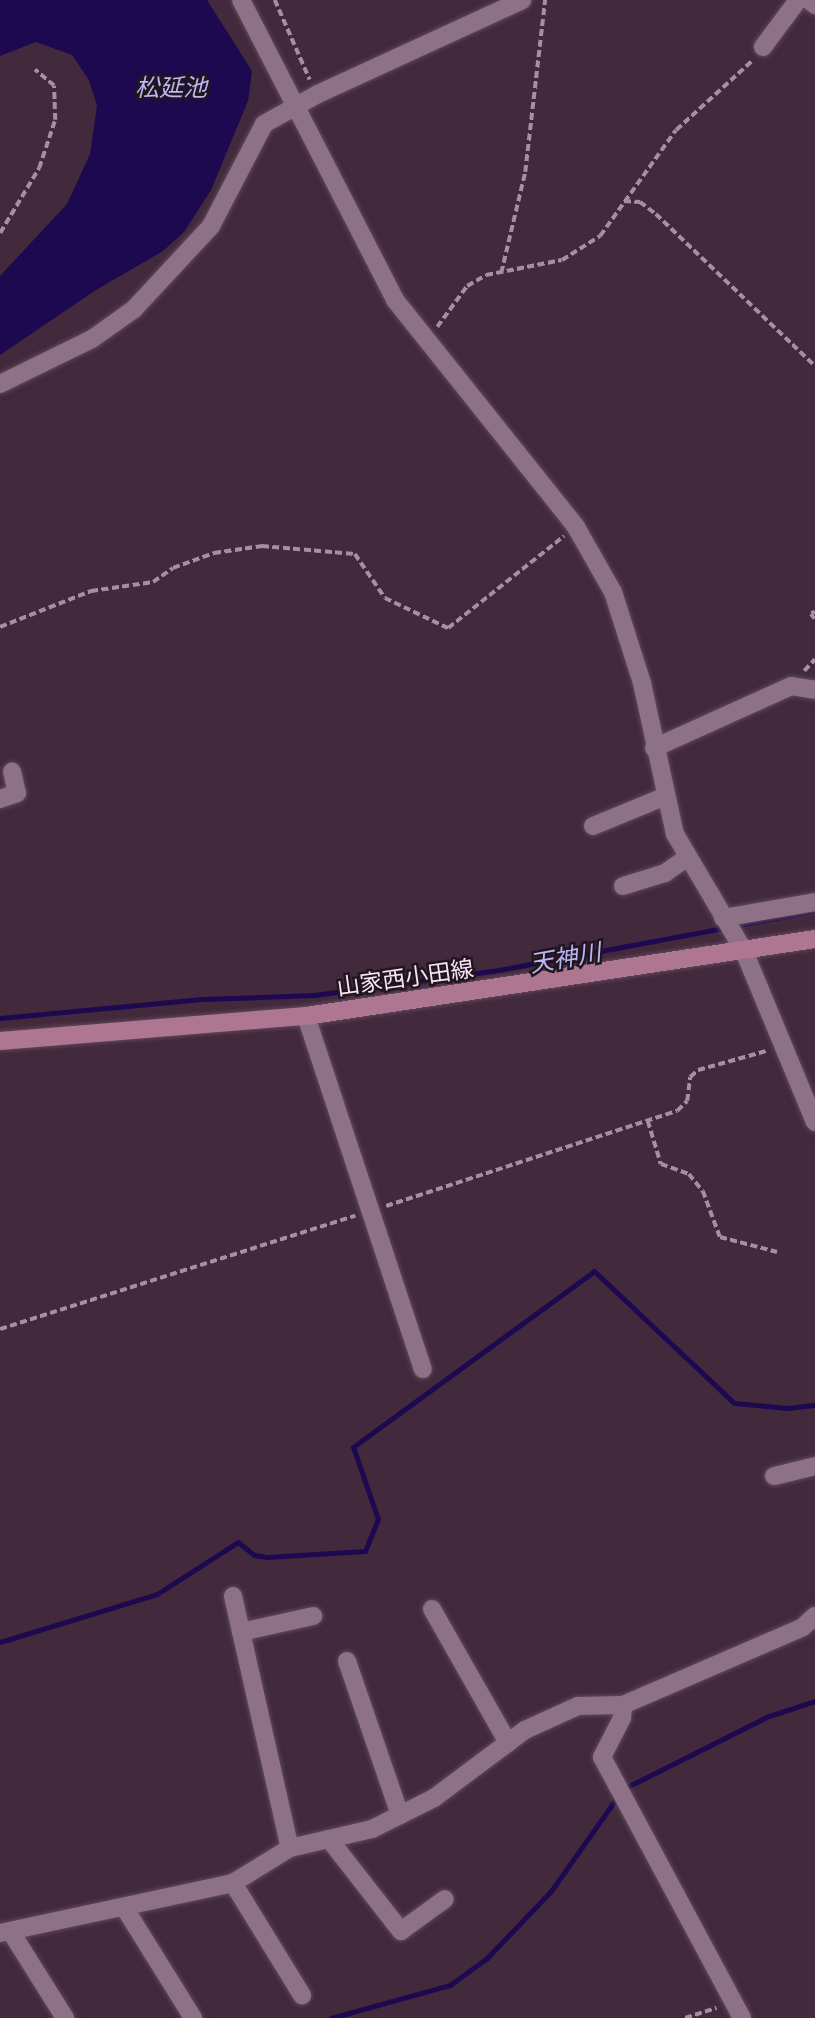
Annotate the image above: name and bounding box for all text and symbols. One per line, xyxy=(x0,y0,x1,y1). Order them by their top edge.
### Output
water label: 松延池 xyxy=(135,73,207,101)
water label: 天神川 xyxy=(527,937,603,977)
street label: 山家西小田線 xyxy=(335,954,475,1000)

